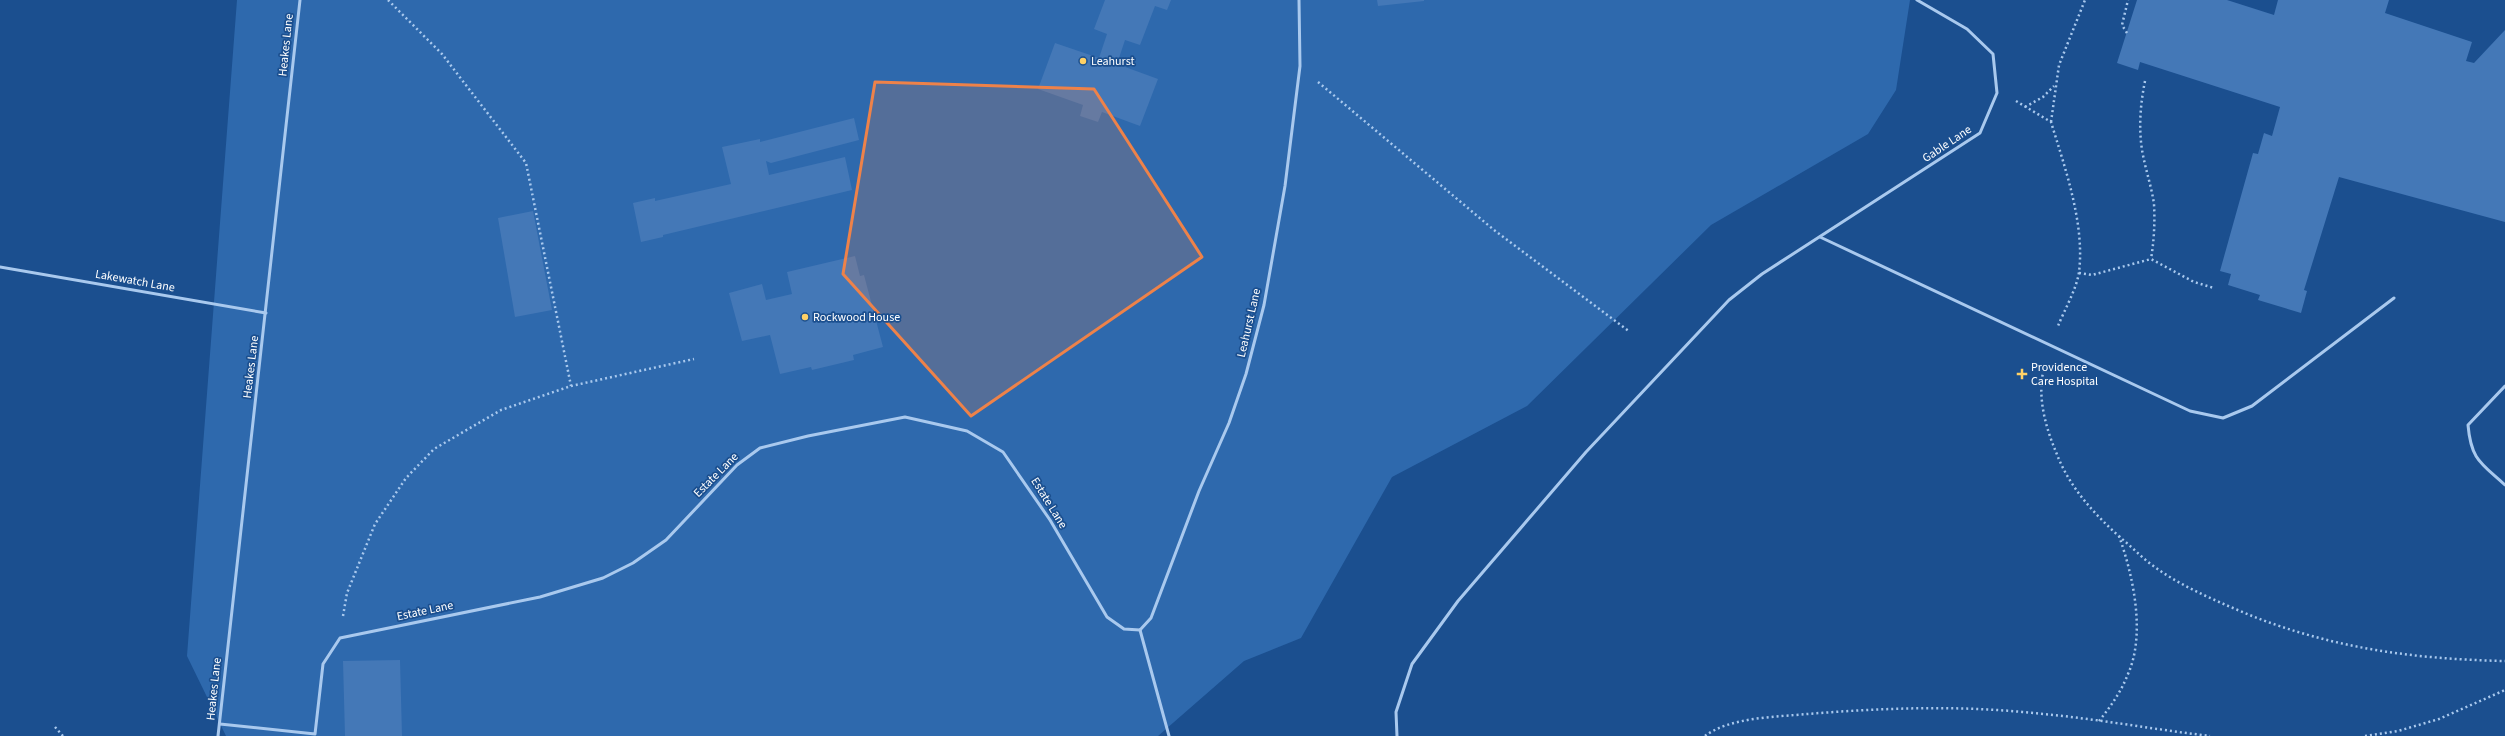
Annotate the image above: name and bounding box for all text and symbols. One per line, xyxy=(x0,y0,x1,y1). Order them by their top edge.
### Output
street label: Heakes Lane xyxy=(274,13,298,77)
place label: Leahurst xyxy=(1091,53,1135,70)
marker: Leahurst xyxy=(1078,56,1088,66)
street label: Gable Lane xyxy=(1919,121,1975,167)
street label: Lakewatch Lane xyxy=(94,266,176,296)
street label: Leahurst Lane xyxy=(1233,287,1265,359)
place label: Rockwood House xyxy=(813,309,900,326)
marker: Rockwood House xyxy=(800,312,810,322)
street label: Heakes Lane xyxy=(239,335,263,399)
place label: Providence Care Hospital xyxy=(2031,359,2098,390)
marker: Providence Care Hospital xyxy=(2016,368,2028,380)
street label: Estate Lane xyxy=(690,449,742,501)
street label: Estate Lane xyxy=(1027,474,1071,532)
street label: Estate Lane xyxy=(395,597,455,625)
street label: Heakes Lane xyxy=(202,657,226,721)

